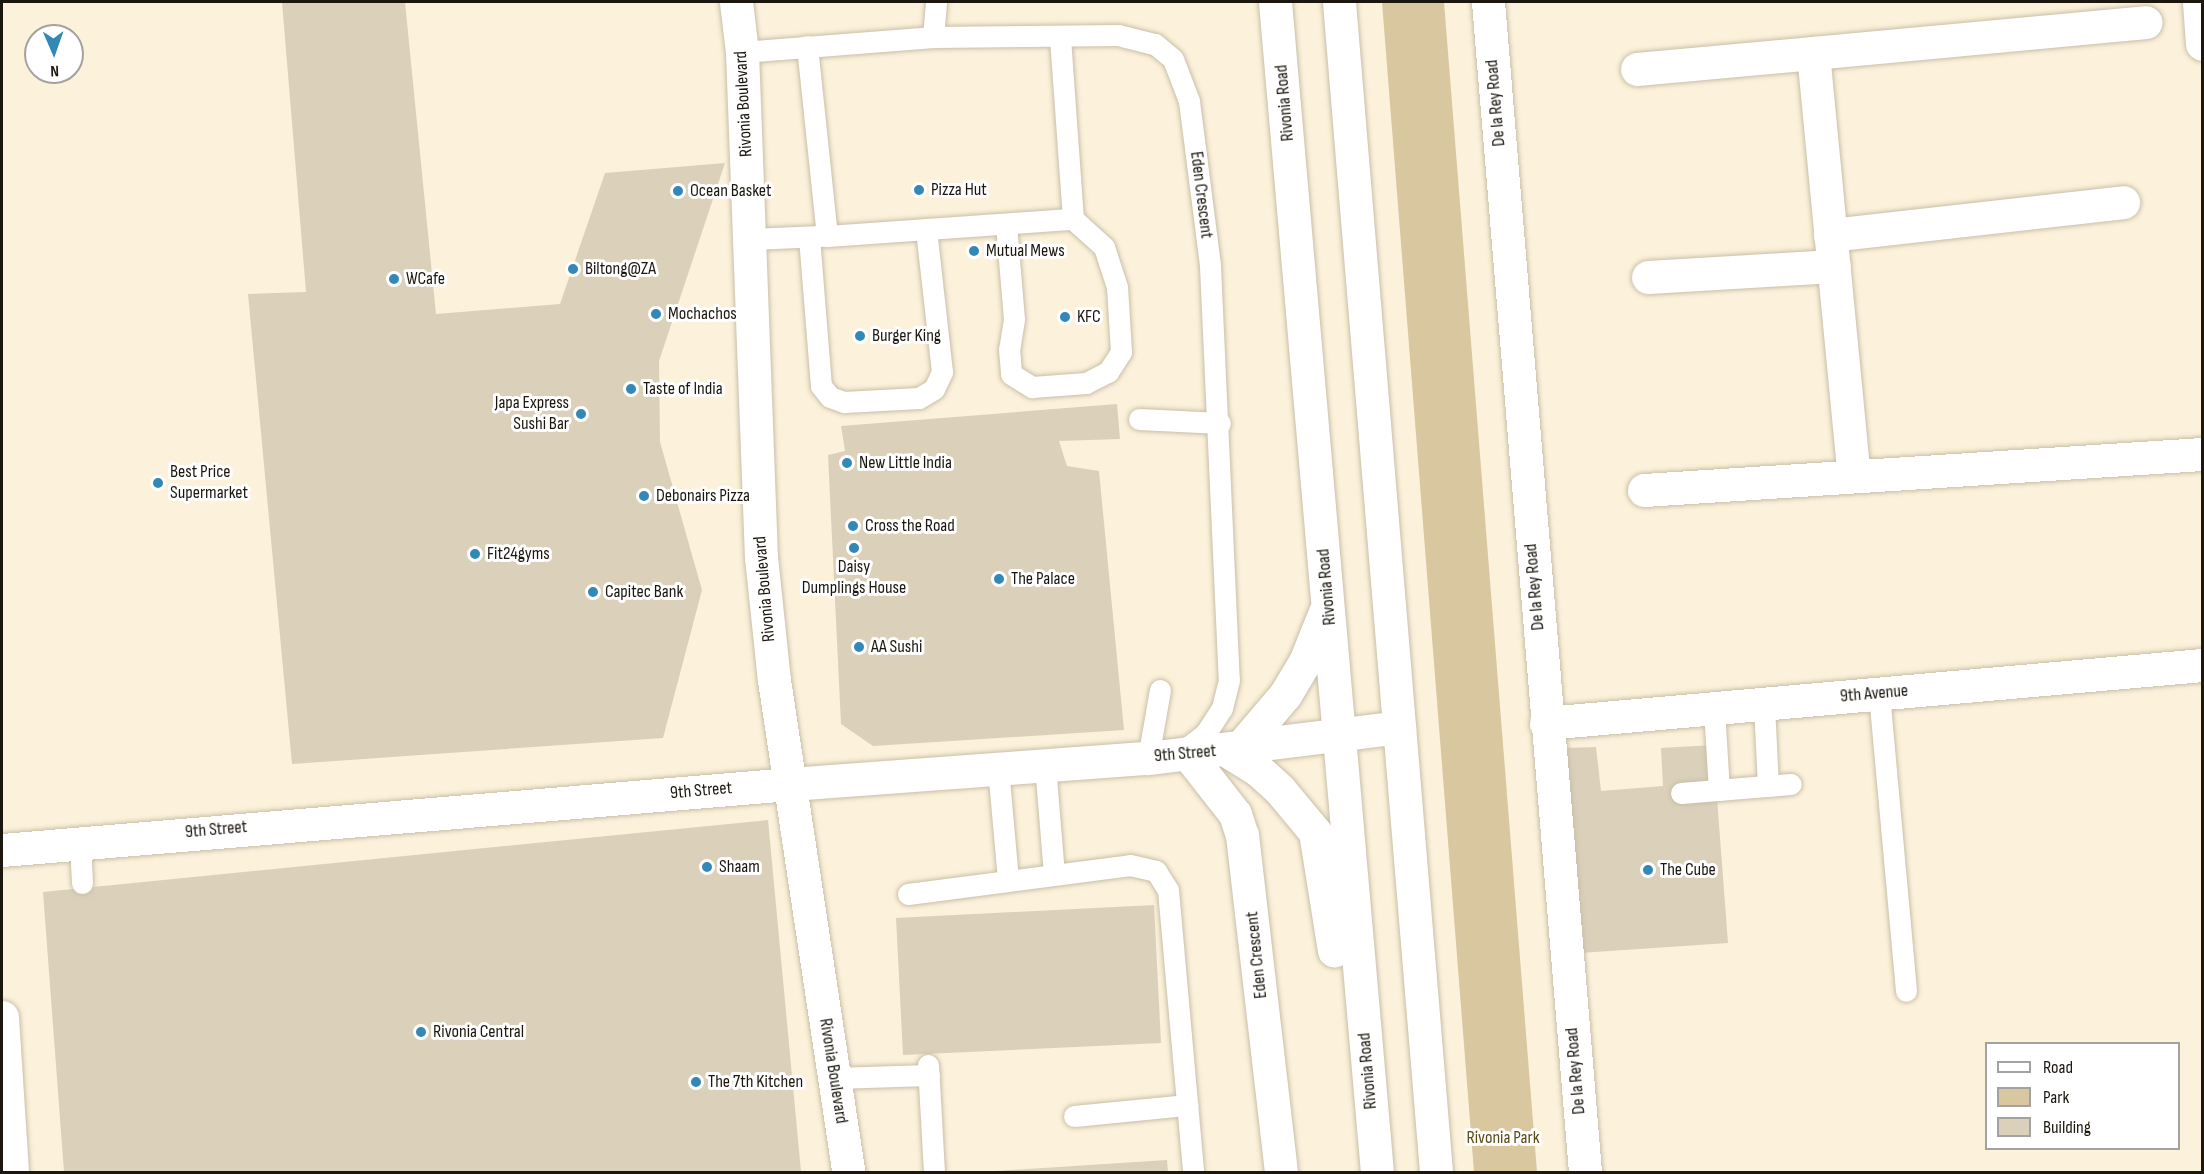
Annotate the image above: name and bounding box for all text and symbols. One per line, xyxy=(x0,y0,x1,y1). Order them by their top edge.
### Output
north arrow xyxy=(24,24,84,84)
street label: Rivonia Boulevard xyxy=(730,50,758,158)
street label: De la Rey Road xyxy=(1481,59,1511,147)
text: N xyxy=(50,61,59,80)
street label: Rivonia Road xyxy=(1271,64,1299,142)
street label: Eden Crescent xyxy=(1185,150,1217,240)
place label: Pizza Hut xyxy=(931,179,987,201)
place label: Ocean Basket xyxy=(690,180,771,202)
marker: Pizza Hut xyxy=(912,183,926,197)
marker: Ocean Basket xyxy=(671,184,685,198)
place label: Mutual Mews xyxy=(986,240,1065,262)
marker: Mutual Mews xyxy=(967,244,981,258)
place label: Biltong@ZA xyxy=(585,258,656,280)
marker: Biltong@ZA xyxy=(566,262,580,276)
place label: WCafe xyxy=(406,268,445,290)
marker: WCafe xyxy=(387,272,401,286)
place label: Mochachos xyxy=(668,303,737,325)
place label: KFC xyxy=(1077,306,1101,328)
marker: Mochachos xyxy=(649,307,663,321)
marker: KFC xyxy=(1058,310,1072,324)
place label: Burger King xyxy=(872,325,941,347)
marker: Burger King xyxy=(853,329,867,343)
place label: Taste of India xyxy=(643,378,723,400)
marker: Taste of India xyxy=(624,382,638,396)
place label: Japa Express Sushi Bar xyxy=(495,393,569,436)
marker: Japa Express Sushi Bar xyxy=(574,407,588,421)
place label: New Little India xyxy=(859,452,952,474)
marker: New Little India xyxy=(840,456,854,470)
place label: Best Price Supermarket xyxy=(170,462,248,504)
marker: Best Price Supermarket xyxy=(151,476,165,490)
place label: Debonairs Pizza xyxy=(656,485,750,507)
marker: Debonairs Pizza xyxy=(637,489,651,503)
place label: Cross the Road xyxy=(865,515,955,537)
marker: Cross the Road xyxy=(846,519,860,533)
street label: Rivonia Boulevard xyxy=(750,535,780,643)
marker: Daisy Dumplings House xyxy=(847,541,861,555)
place label: Fit24gyms xyxy=(487,543,550,565)
street label: De la Rey Road xyxy=(1520,543,1550,631)
marker: Fit24gyms xyxy=(468,547,482,561)
street label: Rivonia Road xyxy=(1313,548,1341,626)
place label: Daisy Dumplings House xyxy=(802,557,906,600)
place label: The Palace xyxy=(1011,568,1075,590)
marker: The Palace xyxy=(992,572,1006,586)
place label: Capitec Bank xyxy=(605,581,683,603)
marker: Capitec Bank xyxy=(586,585,600,599)
place label: AA Sushi xyxy=(871,636,922,658)
marker: AA Sushi xyxy=(852,640,866,654)
street label: 9th Avenue xyxy=(1839,680,1909,708)
street label: 9th Street xyxy=(1153,741,1217,767)
street label: 9th Street xyxy=(669,778,733,804)
street label: 9th Street xyxy=(184,817,248,843)
place label: Shaam xyxy=(719,856,760,878)
place label: The Cube xyxy=(1660,859,1716,881)
marker: Shaam xyxy=(700,860,714,874)
marker: The Cube xyxy=(1641,863,1655,877)
street label: Eden Crescent xyxy=(1242,910,1272,1000)
street label: Rivonia Boulevard xyxy=(814,1017,852,1125)
place label: Rivonia Central xyxy=(433,1021,524,1043)
marker: Rivonia Central xyxy=(414,1025,428,1039)
street label: De la Rey Road xyxy=(1561,1027,1591,1115)
street label: Rivonia Road xyxy=(1354,1032,1382,1110)
legend xyxy=(1985,1042,2180,1150)
text: Road xyxy=(2043,1057,2073,1078)
place label: The 7th Kitchen xyxy=(708,1071,803,1093)
marker: The 7th Kitchen xyxy=(689,1075,703,1089)
text: Park xyxy=(2043,1087,2069,1108)
text: Building xyxy=(2043,1117,2091,1138)
park label: Rivonia Park xyxy=(1466,1127,1540,1149)

